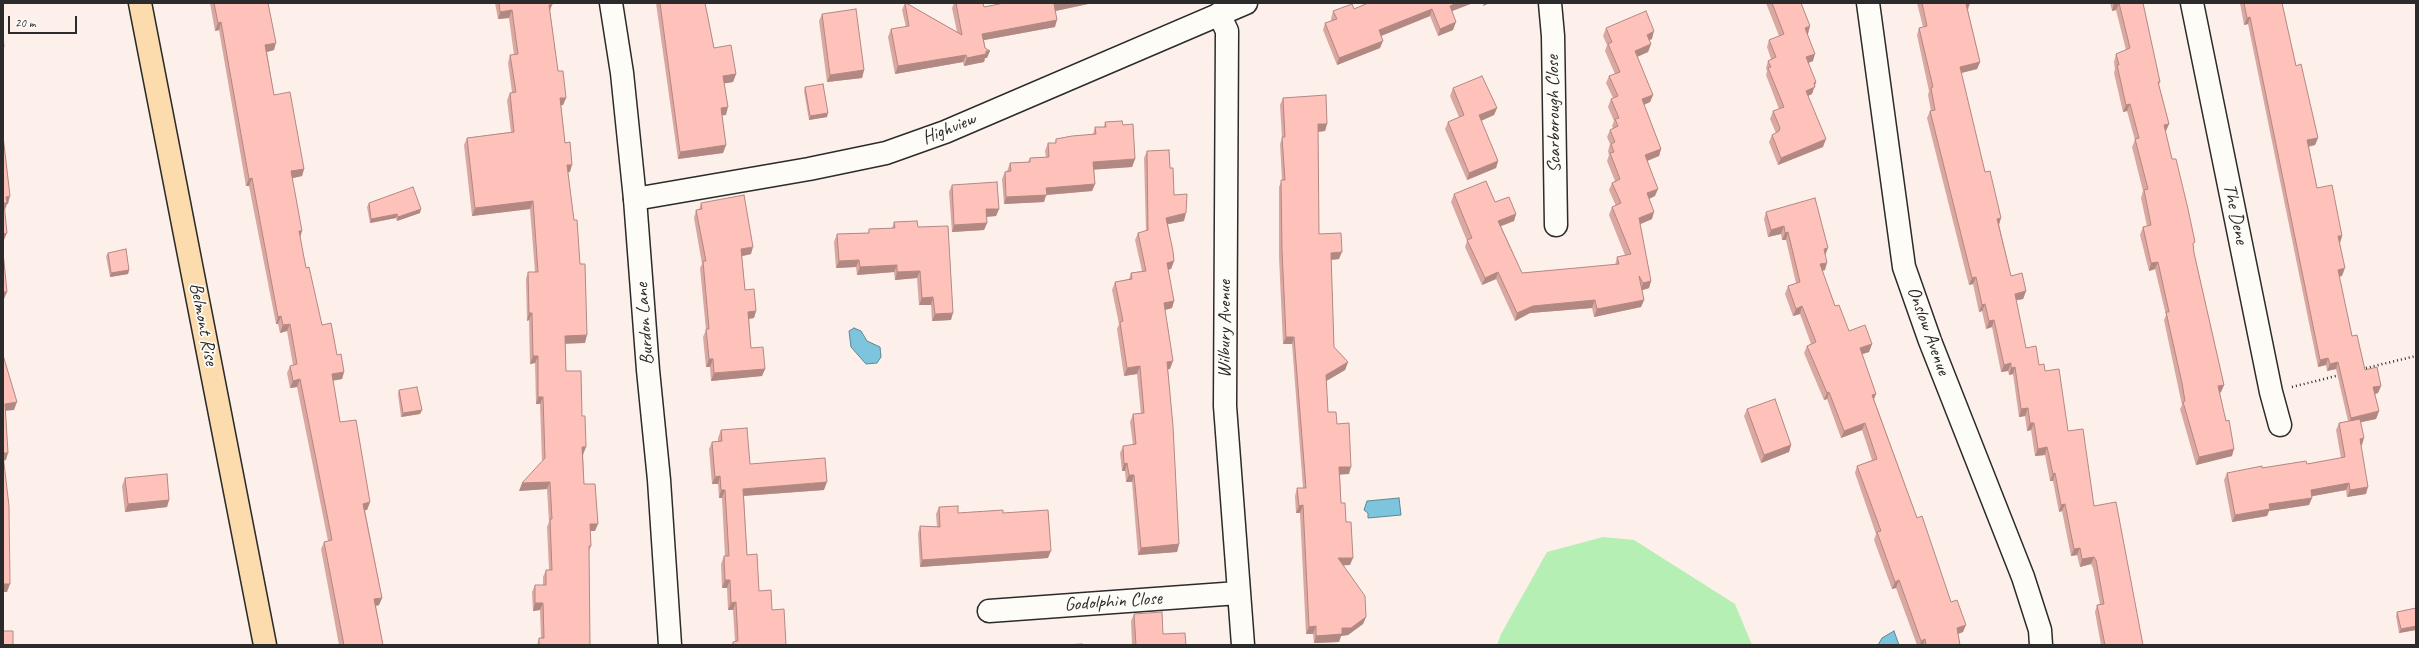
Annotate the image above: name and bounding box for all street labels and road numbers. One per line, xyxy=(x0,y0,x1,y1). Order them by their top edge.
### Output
street label: Scarborough Close xyxy=(1542,55,1566,173)
street label: Highview xyxy=(919,108,979,150)
street label: The Dene xyxy=(2218,182,2252,246)
street label: Wilbury Avenue xyxy=(1214,280,1236,378)
street label: Belmont Rise xyxy=(184,281,222,367)
street label: Burdon Lane xyxy=(631,282,659,366)
street label: Onslow Avenue xyxy=(1902,284,1954,378)
street label: Godolphin Close xyxy=(1063,587,1163,617)

